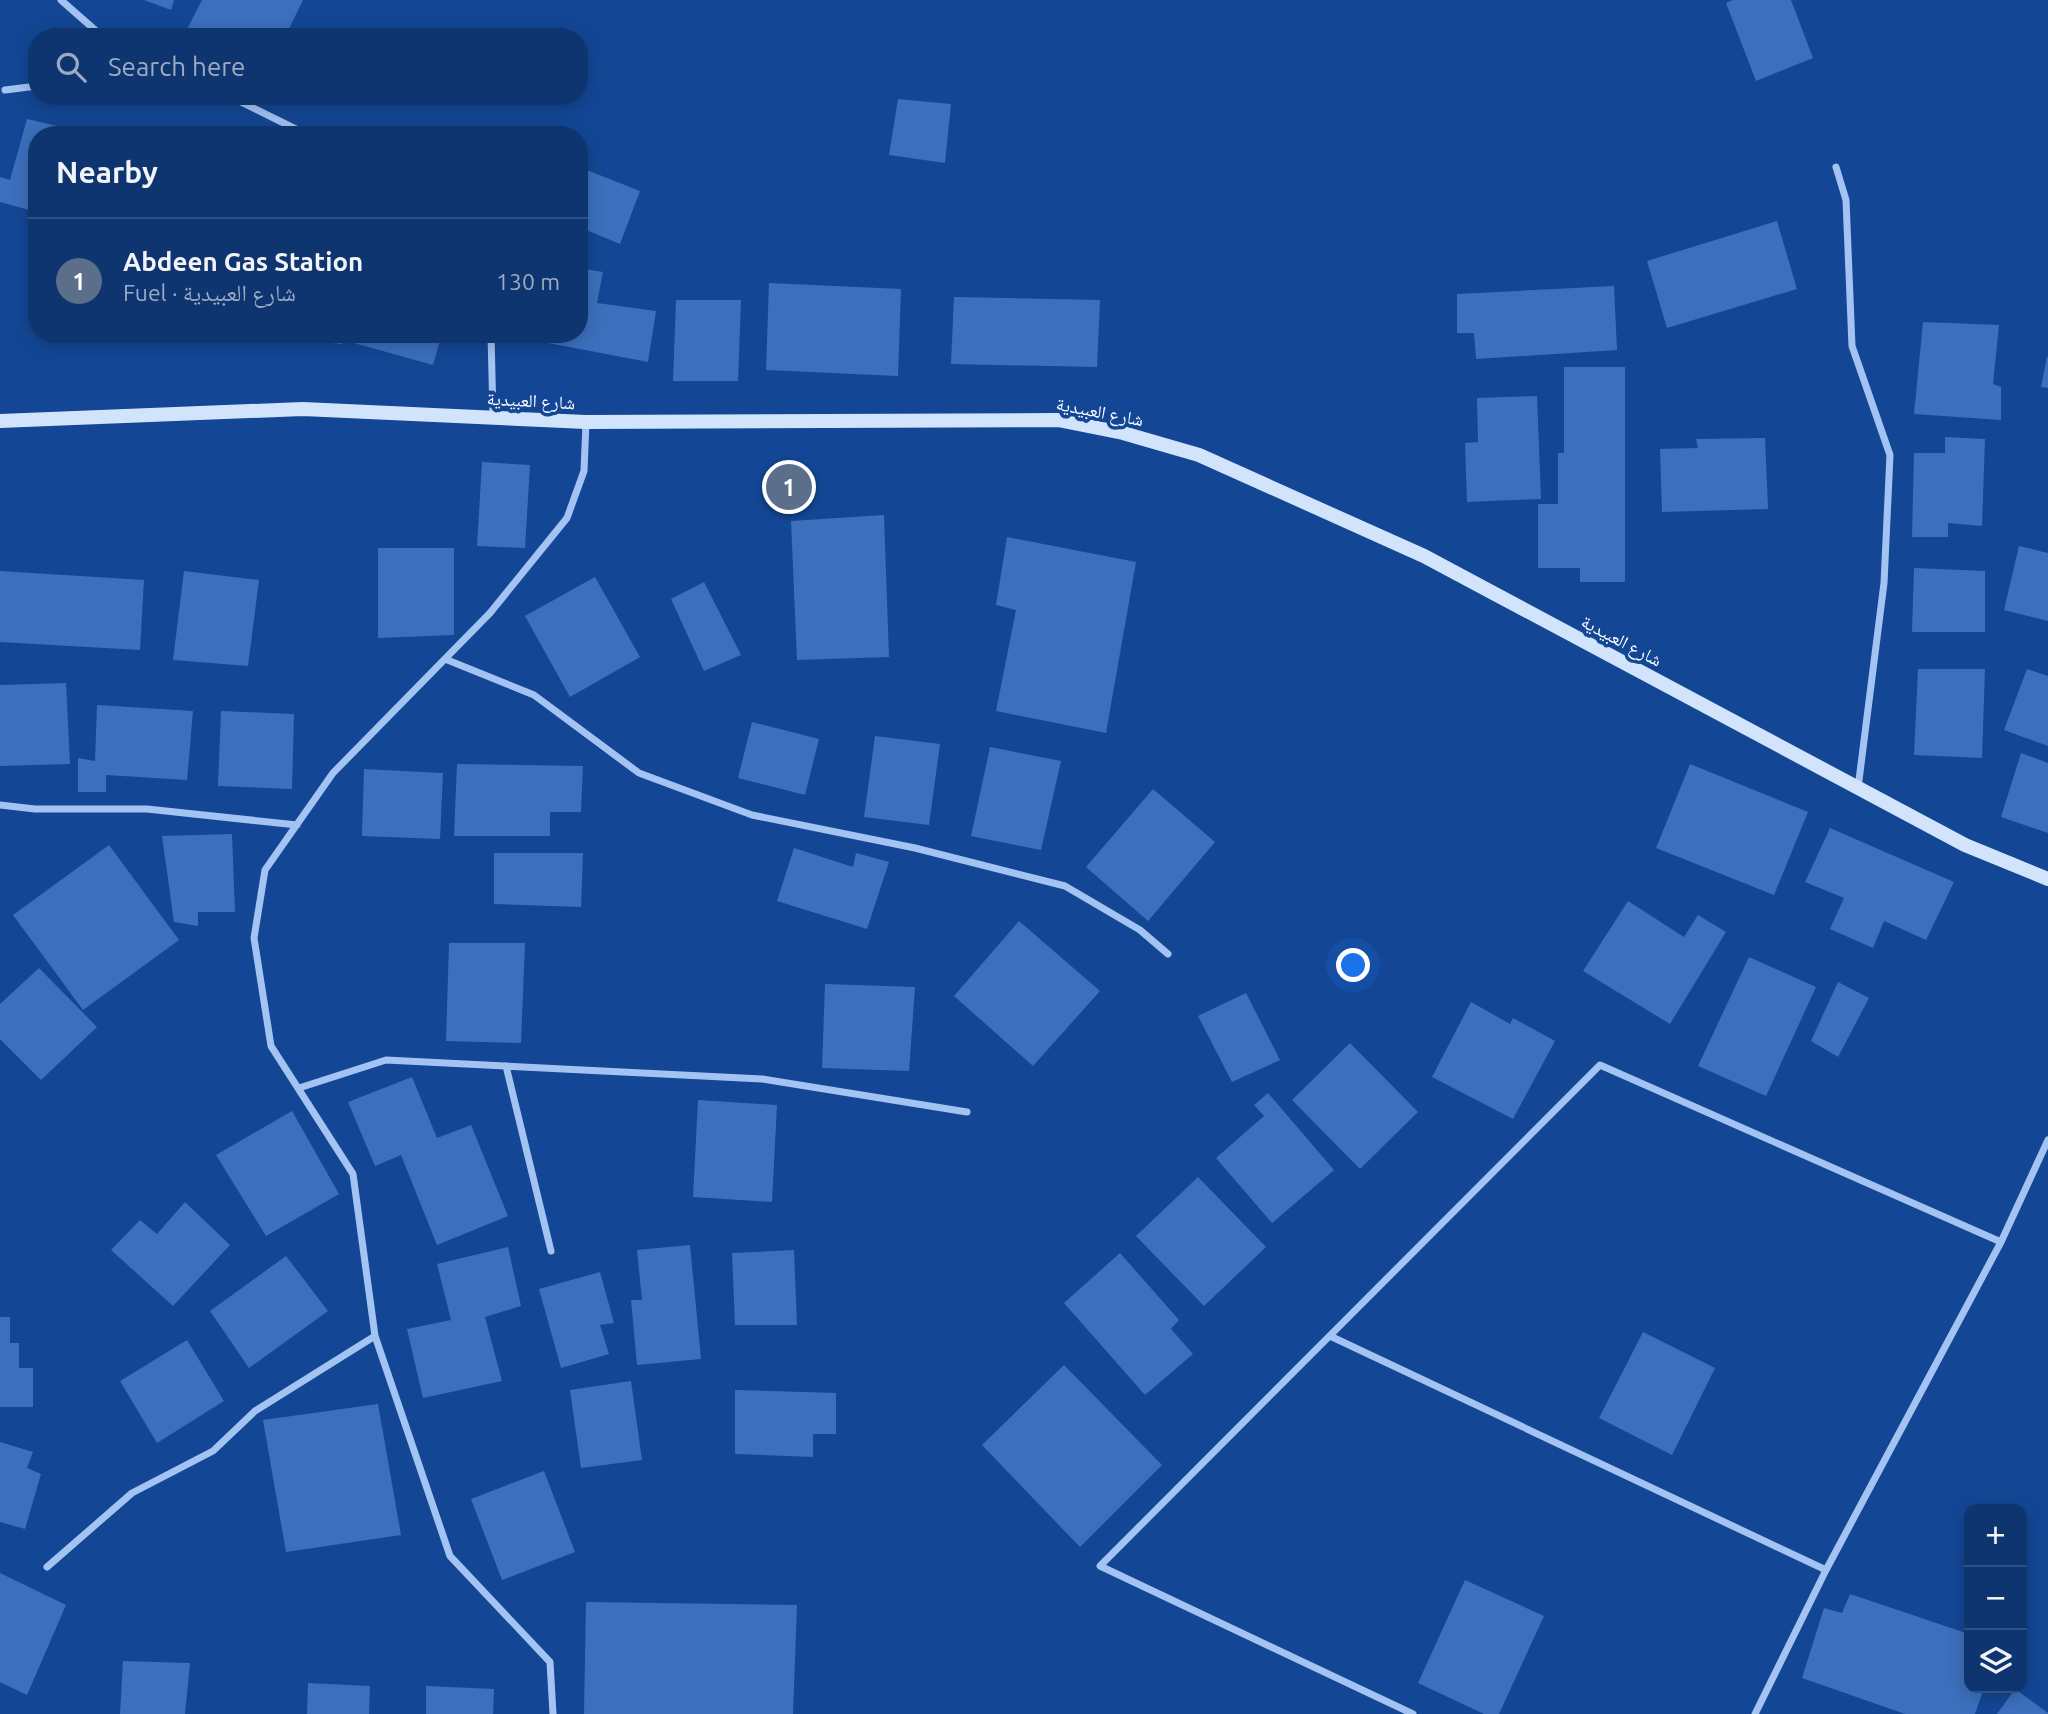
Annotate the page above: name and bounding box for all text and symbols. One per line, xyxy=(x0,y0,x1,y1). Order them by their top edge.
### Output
search box xyxy=(28,28,588,105)
icon: search xyxy=(52,48,90,86)
text: Search here xyxy=(108,52,245,81)
text: Nearby xyxy=(56,155,158,189)
text: Abdeen Gas Station xyxy=(123,247,363,276)
text: 1 xyxy=(73,269,85,294)
text: 130 m xyxy=(496,269,560,294)
text: Fuel · شارع العبيدية xyxy=(123,280,296,305)
street label: شارع العبيدية xyxy=(486,388,576,414)
street label: شارع العبيدية xyxy=(1054,393,1145,431)
pin: 1 xyxy=(766,461,812,513)
street label: شارع العبيدية xyxy=(1577,610,1666,671)
your location xyxy=(1336,948,1370,982)
map controls xyxy=(1964,1504,2027,1693)
button: + xyxy=(1964,1504,2027,1567)
button: − xyxy=(1964,1567,2027,1630)
button: layers xyxy=(1964,1630,2027,1693)

